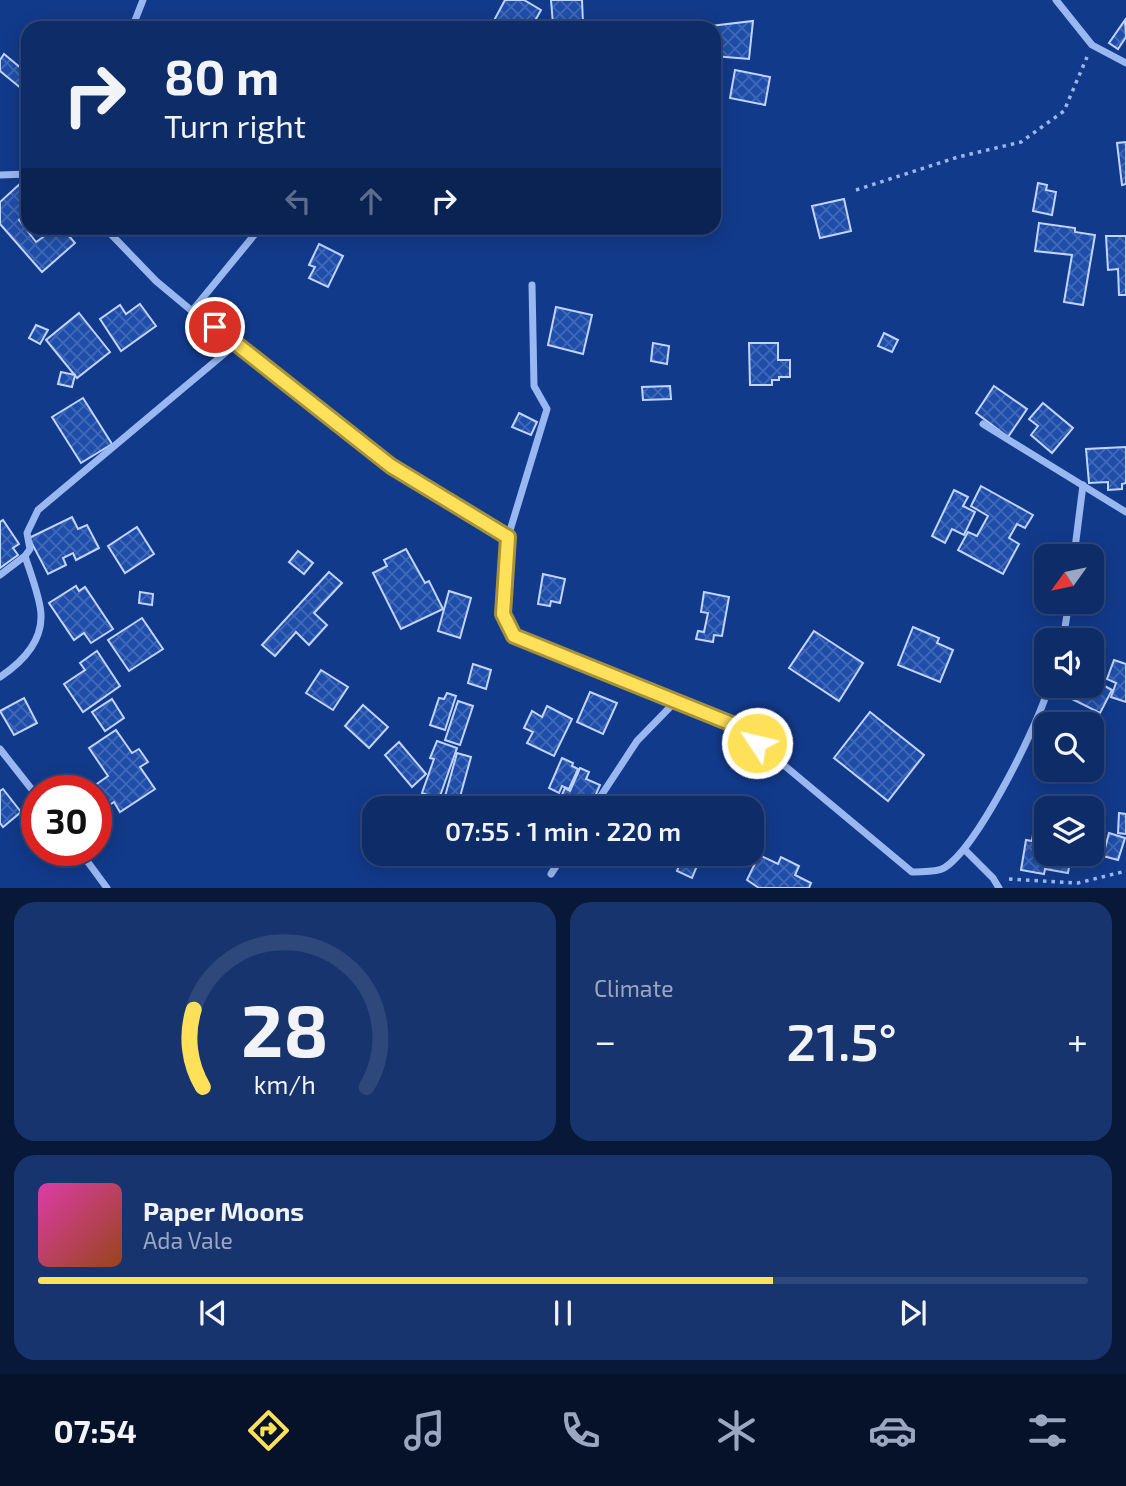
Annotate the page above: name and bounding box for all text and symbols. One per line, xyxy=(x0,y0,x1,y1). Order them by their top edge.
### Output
text: 80 m xyxy=(164,46,279,105)
icon: right xyxy=(49,49,140,140)
text: Turn right xyxy=(164,106,306,144)
icon: left xyxy=(279,182,317,220)
icon: ahead xyxy=(352,182,390,220)
icon: right xyxy=(425,182,463,220)
pin xyxy=(185,297,245,357)
icon: arrive xyxy=(196,308,234,346)
north arrow xyxy=(1034,544,1104,614)
map controls xyxy=(1034,544,1104,866)
button: sound xyxy=(1034,628,1104,698)
position arrow xyxy=(720,706,794,780)
button: search xyxy=(1034,712,1104,782)
speed limit sign: 30 xyxy=(21,775,112,866)
button: layers xyxy=(1034,796,1104,866)
text: 07:55 · 1 min · 220 m xyxy=(445,815,681,846)
text: Climate xyxy=(594,974,674,1002)
text: 28 xyxy=(241,985,329,1073)
text: 21.5° xyxy=(786,1009,897,1071)
text: − xyxy=(594,1017,616,1063)
text: + xyxy=(1067,1017,1088,1063)
text: km/h xyxy=(254,1069,316,1099)
text: Paper Moons xyxy=(143,1195,304,1226)
text: Ada Vale xyxy=(143,1226,233,1254)
icon: previous xyxy=(194,1294,232,1332)
icon: pause xyxy=(544,1294,582,1332)
icon: next xyxy=(894,1294,932,1332)
icon: directions xyxy=(244,1406,293,1455)
icon: music xyxy=(400,1406,449,1455)
icon: phone xyxy=(556,1406,605,1455)
icon: climate xyxy=(712,1406,761,1455)
icon: car xyxy=(868,1406,917,1455)
icon: filters xyxy=(1023,1406,1072,1455)
text: 07:54 xyxy=(53,1411,137,1449)

